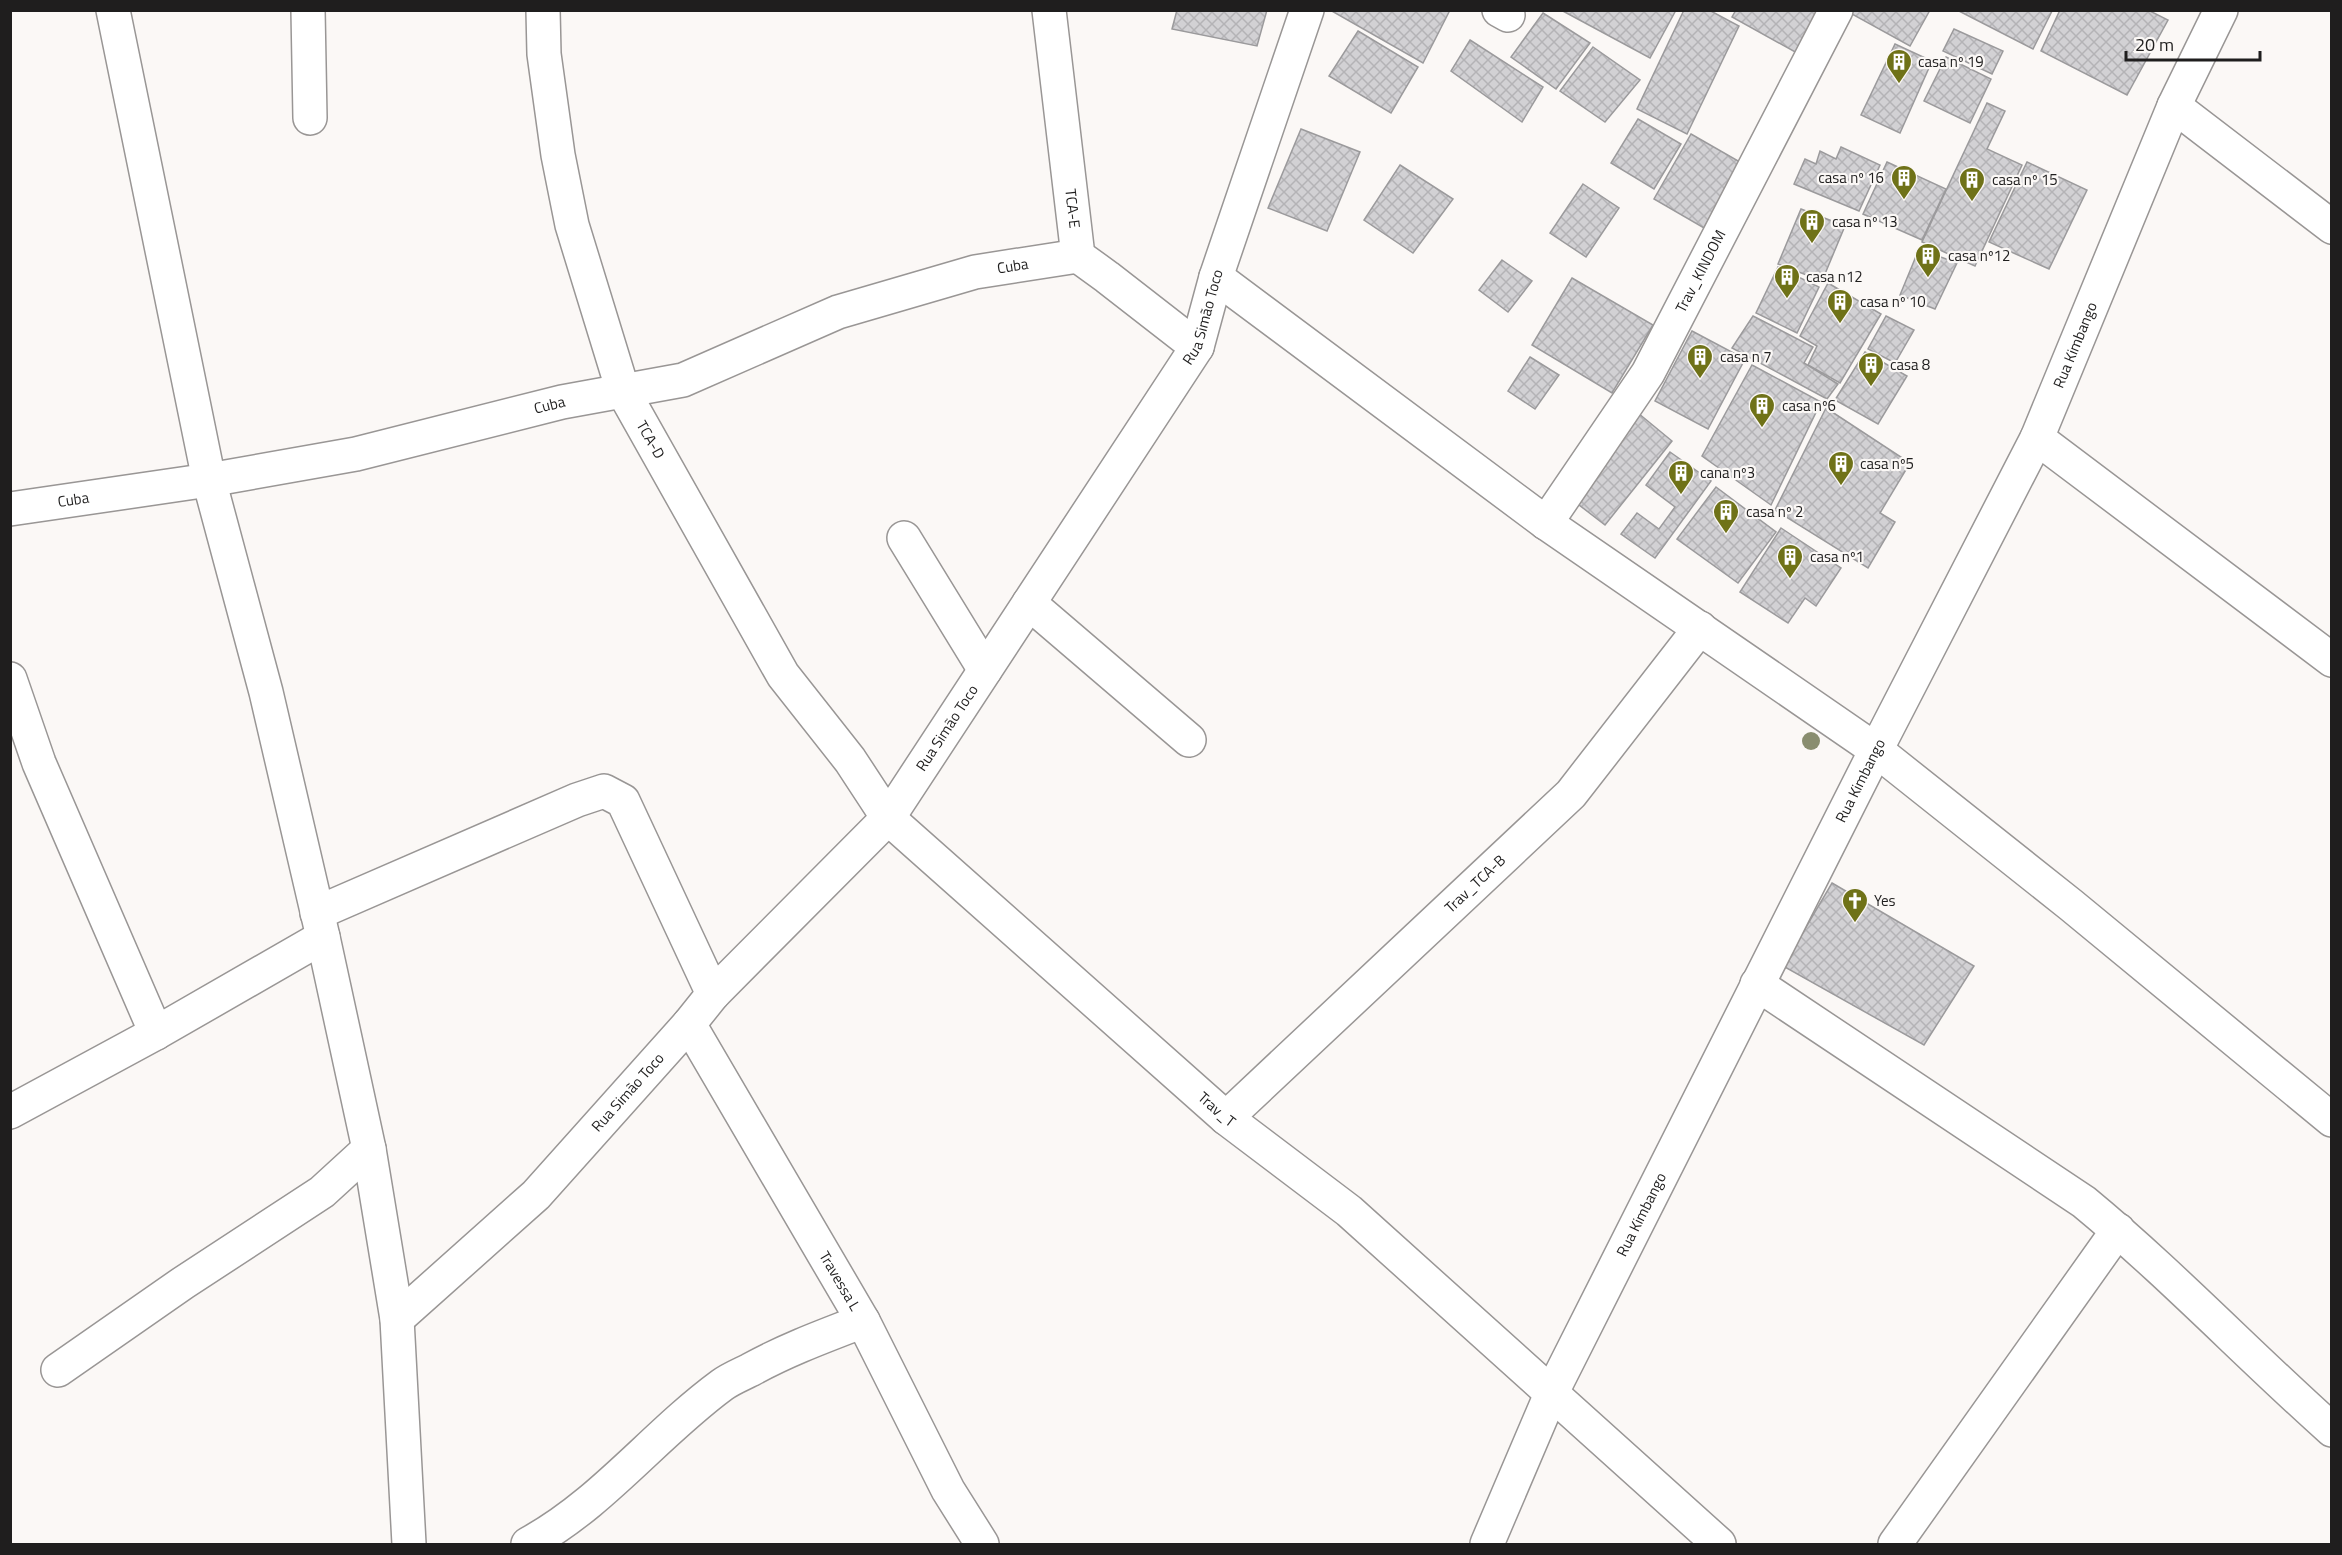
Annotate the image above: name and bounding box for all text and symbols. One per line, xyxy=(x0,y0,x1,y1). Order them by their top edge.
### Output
scale bar xyxy=(2126,24,2260,62)
text: 20 m xyxy=(2135,31,2174,58)
building icon: casa nº 19 xyxy=(1884,47,1914,85)
place label: casa nº 19 xyxy=(1918,50,1984,73)
building icon: casa nº 16 xyxy=(1889,163,1919,201)
building icon: casa nº 15 xyxy=(1957,165,1987,203)
place label: casa nº 16 xyxy=(1818,166,1884,189)
place label: casa nº 15 xyxy=(1992,168,2058,191)
street label: TCA-E xyxy=(1059,188,1087,230)
building icon: casa nº 13 xyxy=(1797,207,1827,245)
place label: casa nº 13 xyxy=(1832,210,1898,233)
street label: Trav_KINDOM xyxy=(1669,226,1731,317)
building icon: casa nº12 xyxy=(1913,241,1943,279)
place label: casa nº12 xyxy=(1948,244,2010,267)
street label: Cuba xyxy=(995,252,1030,279)
building icon: casa n12 xyxy=(1772,262,1802,300)
place label: casa n12 xyxy=(1806,265,1863,288)
street label: Rua Simão Toco xyxy=(1176,266,1229,369)
building icon: casa nº 10 xyxy=(1825,287,1855,325)
place label: casa nº 10 xyxy=(1860,290,1926,313)
street label: Rua Kimbango xyxy=(2047,298,2103,392)
building icon: casa n 7 xyxy=(1685,342,1715,380)
place label: casa n 7 xyxy=(1720,345,1772,368)
building icon: casa 8 xyxy=(1856,350,1886,388)
place label: casa 8 xyxy=(1890,353,1930,376)
street label: Cuba xyxy=(531,390,568,420)
building icon: casa nº6 xyxy=(1747,391,1777,429)
place label: casa nº6 xyxy=(1782,394,1836,417)
street label: TCA-D xyxy=(631,416,671,463)
building icon: casa nº5 xyxy=(1826,449,1856,487)
place label: casa nº5 xyxy=(1860,452,1914,475)
building icon: cana nº3 xyxy=(1666,458,1696,496)
place label: cana nº3 xyxy=(1700,461,1755,484)
street label: Cuba xyxy=(56,486,91,513)
building icon: casa nº 2 xyxy=(1711,497,1741,535)
place label: casa nº 2 xyxy=(1746,500,1803,523)
building icon: casa nº1 xyxy=(1775,542,1805,580)
place label: casa nº1 xyxy=(1810,545,1864,568)
street label: Rua Simão Toco xyxy=(910,680,984,776)
street label: Rua Kimbango xyxy=(1829,734,1891,827)
street label: Trav_TCA-B xyxy=(1439,849,1511,918)
church icon: Yes xyxy=(1840,886,1870,924)
place label: Yes xyxy=(1874,889,1896,912)
street label: Rua Simão Toco xyxy=(586,1047,669,1137)
street label: Trav_T xyxy=(1193,1086,1241,1133)
street label: Rua Kimbango xyxy=(1610,1168,1672,1260)
street label: Travessa L xyxy=(813,1247,867,1315)

